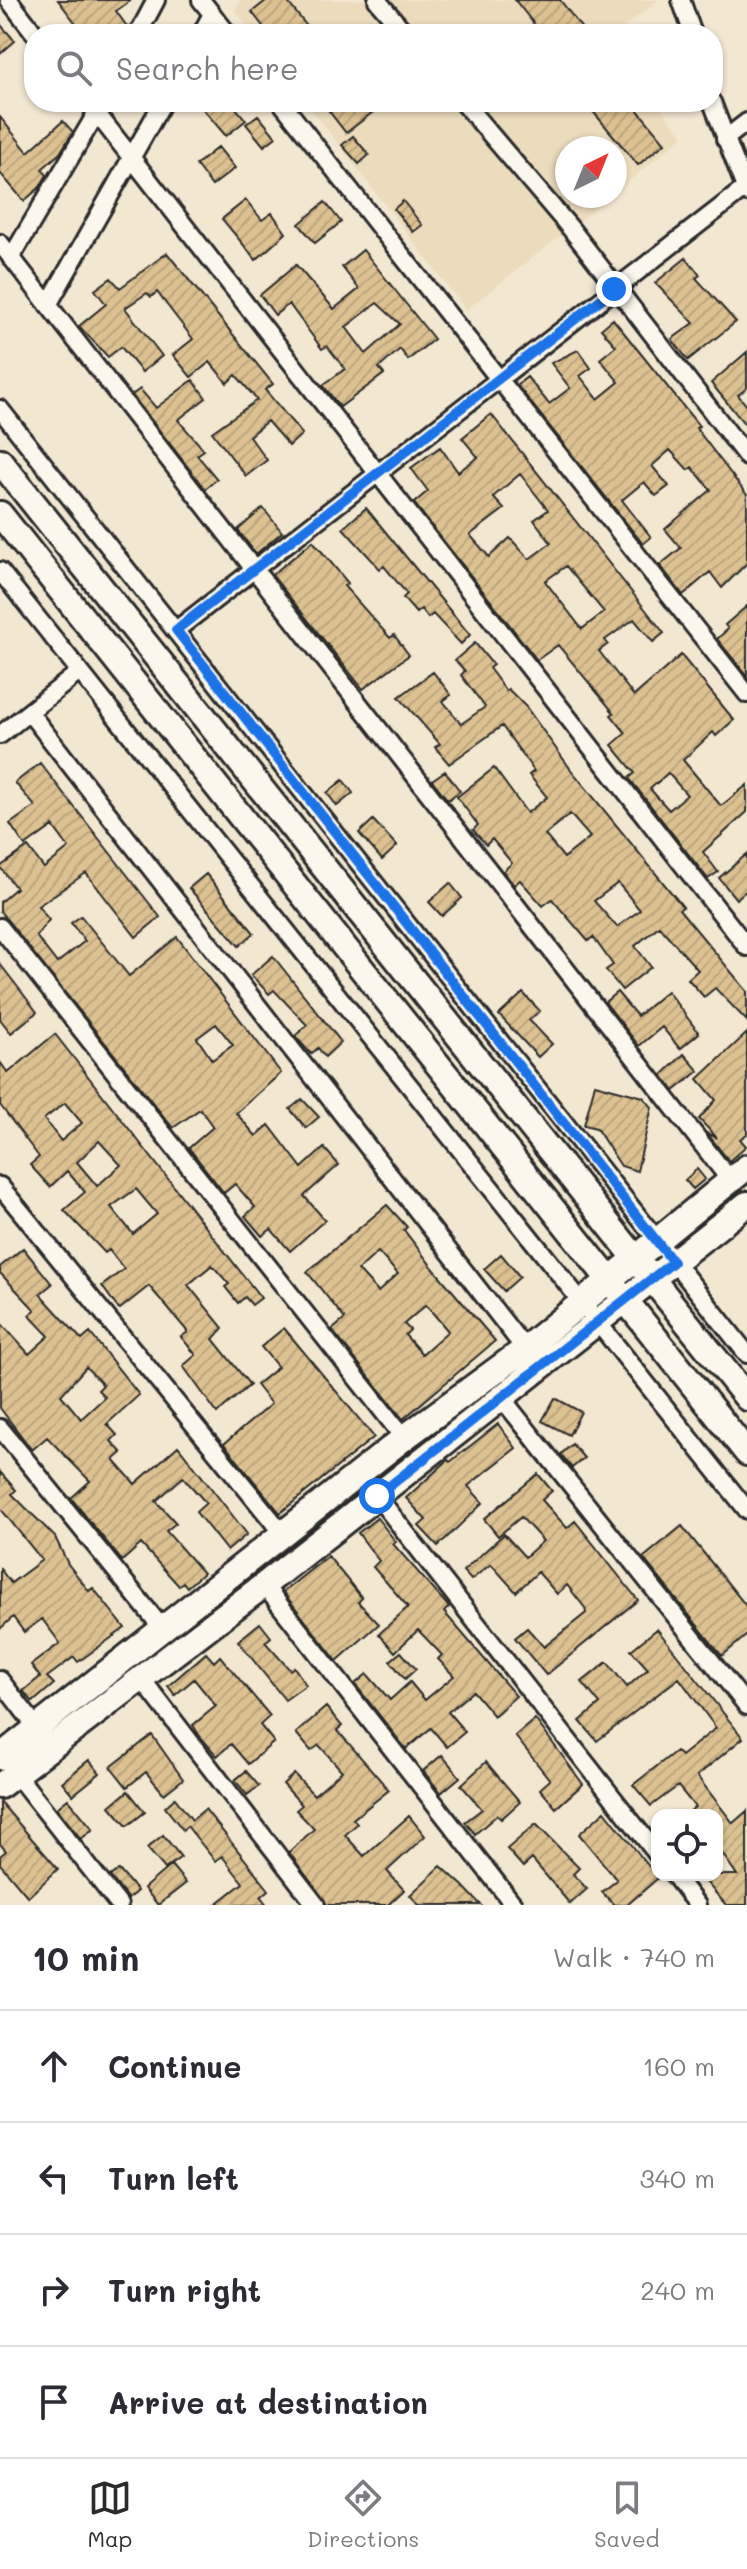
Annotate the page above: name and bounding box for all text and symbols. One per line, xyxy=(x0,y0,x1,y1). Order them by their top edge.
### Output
search box xyxy=(24,24,723,112)
icon: search xyxy=(52,46,96,90)
text: Search here xyxy=(116,48,299,88)
north arrow xyxy=(555,136,627,208)
route end xyxy=(596,271,632,307)
route start xyxy=(359,1478,395,1514)
map controls xyxy=(651,1809,723,1881)
button: locate xyxy=(651,1809,723,1881)
text: 10 min xyxy=(32,1935,139,1980)
text: Walk · 740 m xyxy=(553,1940,715,1974)
icon: ahead xyxy=(32,2044,76,2088)
text: Continue xyxy=(108,2046,241,2086)
text: 160 m xyxy=(643,2049,715,2083)
icon: left xyxy=(32,2156,76,2200)
text: Turn left xyxy=(108,2158,239,2198)
text: 340 m xyxy=(639,2161,715,2195)
icon: right xyxy=(32,2268,76,2312)
text: Turn right xyxy=(108,2270,261,2310)
text: 240 m xyxy=(640,2273,715,2307)
icon: arrive xyxy=(32,2380,76,2424)
text: Arrive at destination xyxy=(108,2382,428,2422)
tab: Map xyxy=(88,2476,132,2553)
tab: Directions xyxy=(307,2476,419,2553)
tab: Saved xyxy=(594,2476,659,2553)

